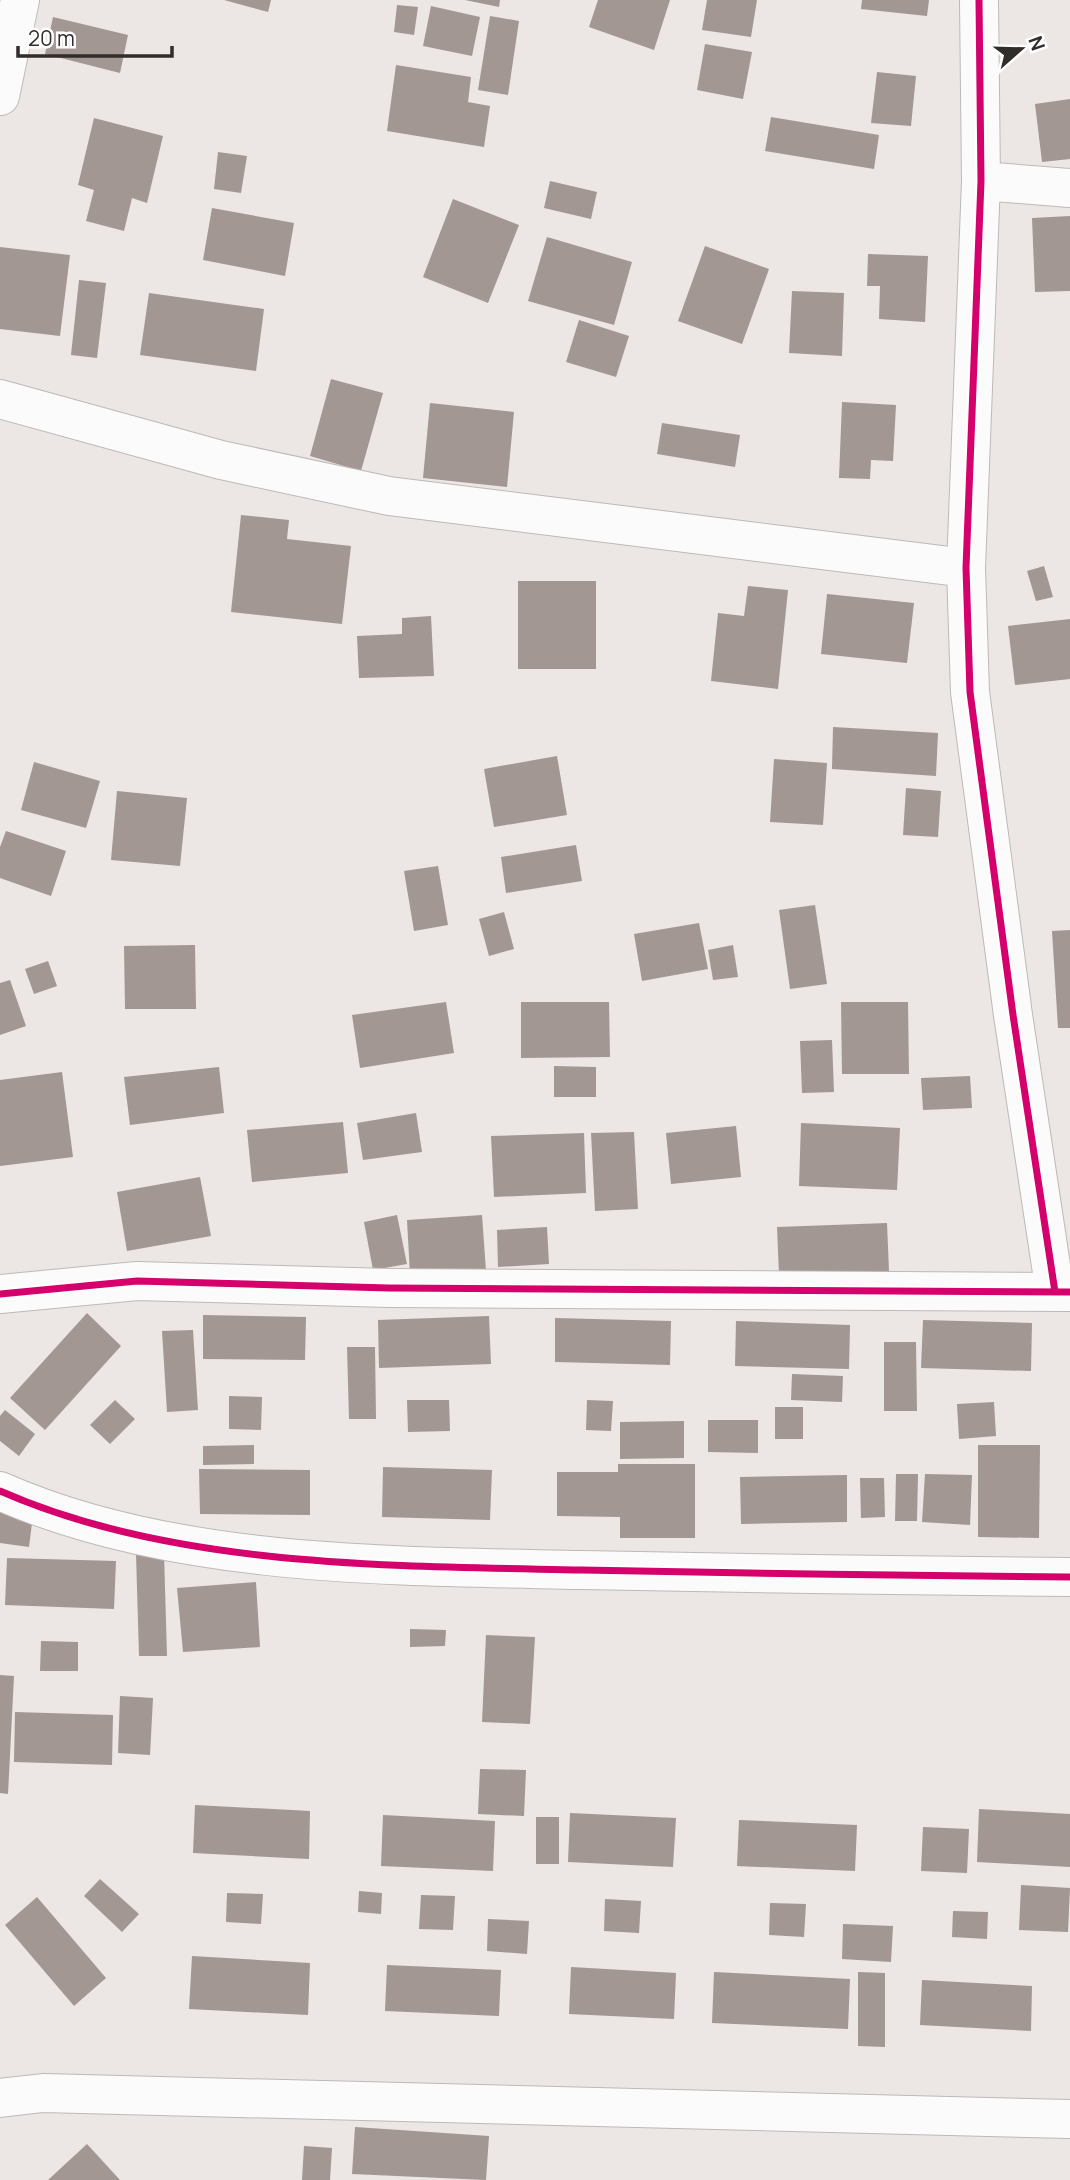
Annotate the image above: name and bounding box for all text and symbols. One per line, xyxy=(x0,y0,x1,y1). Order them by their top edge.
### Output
scale bar xyxy=(18,14,172,58)
north arrow xyxy=(986,14,1056,84)
text: 20 m xyxy=(28,24,75,52)
text: N xyxy=(1022,32,1052,54)

